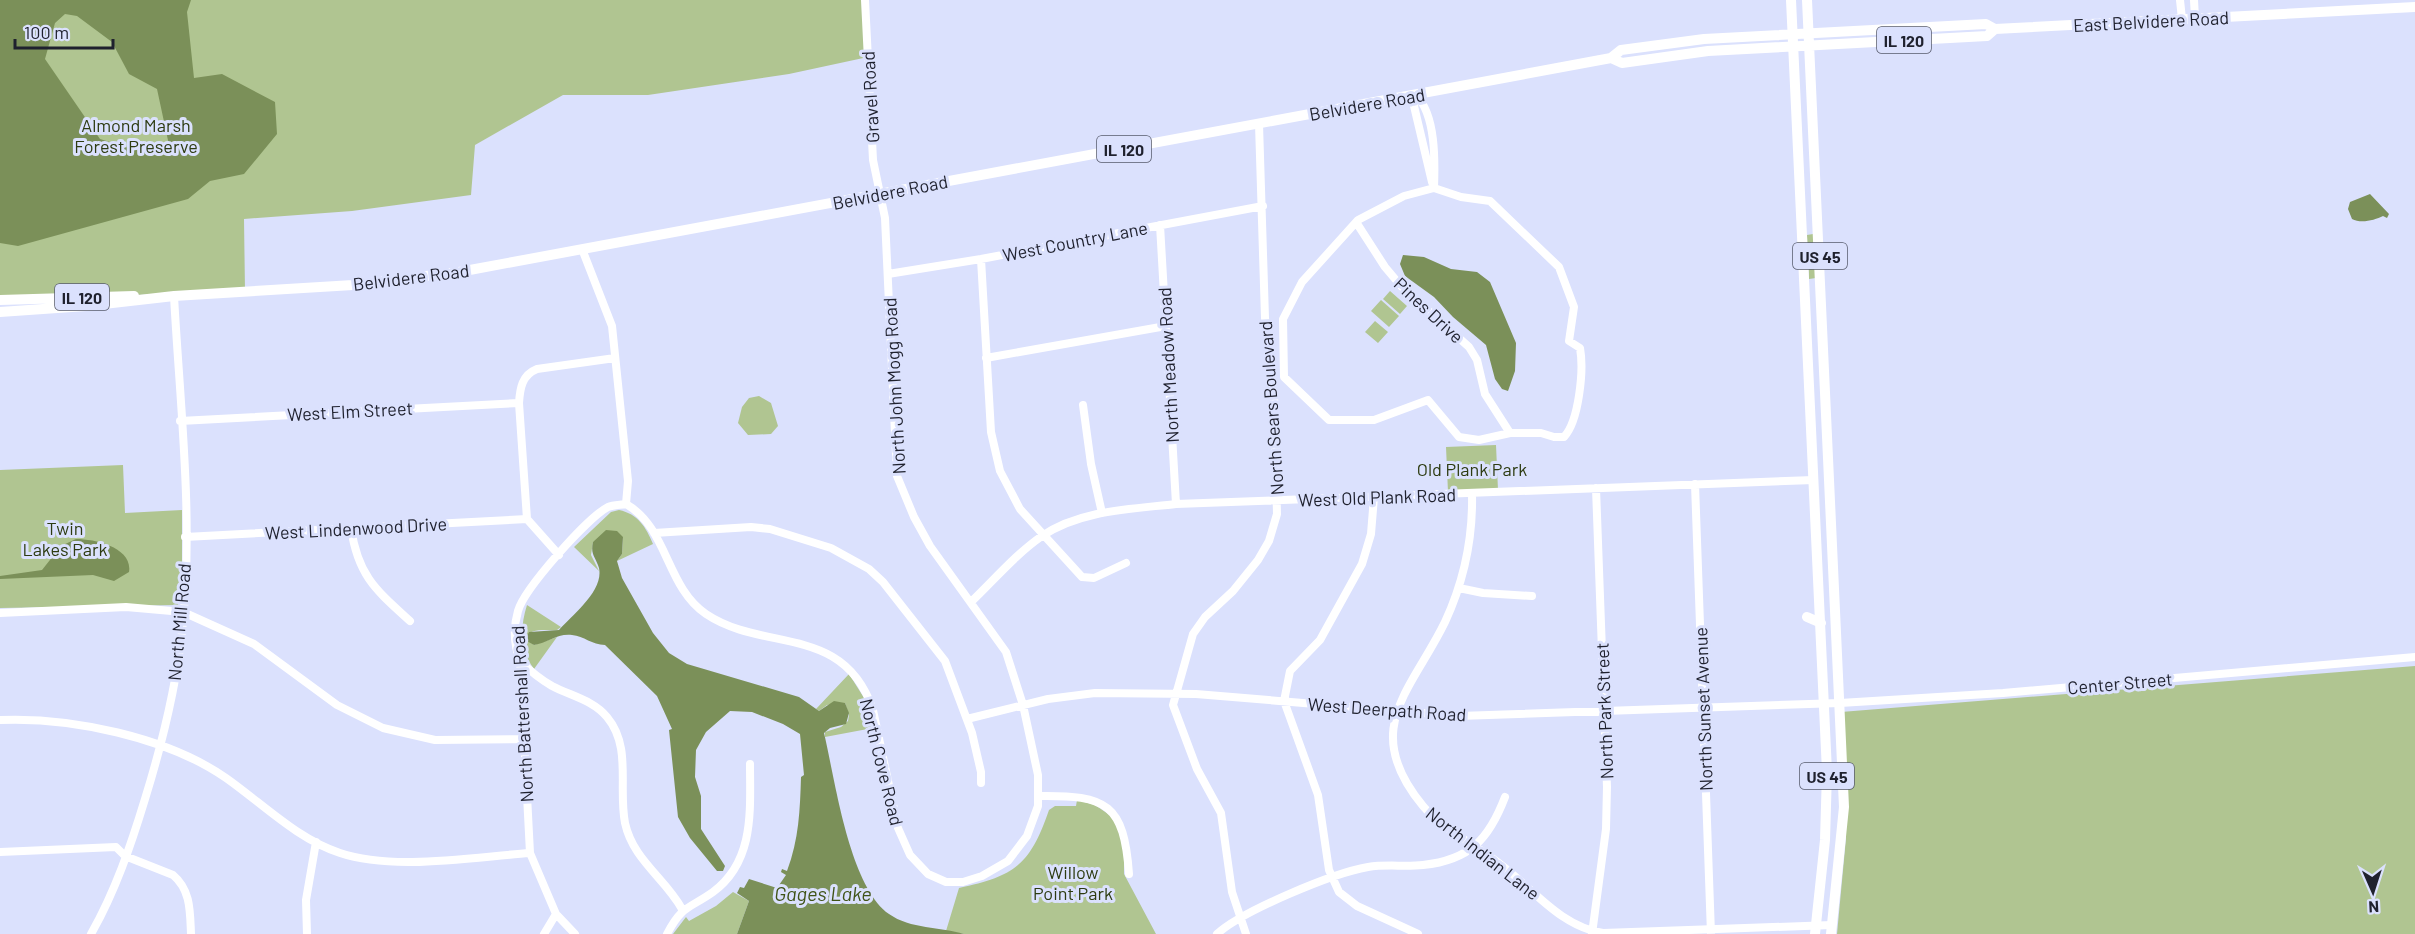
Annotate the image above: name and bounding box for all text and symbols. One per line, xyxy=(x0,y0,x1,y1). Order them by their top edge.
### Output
street label: East Belvidere Road xyxy=(2073,6,2229,36)
scale bar xyxy=(15,12,112,50)
text: 100 m xyxy=(24,21,69,43)
road number: IL 120 xyxy=(1877,27,1931,53)
street label: Gravel Road xyxy=(857,50,883,144)
street label: Belvidere Road xyxy=(1307,83,1427,125)
park label: Almond Marsh Forest Preserve xyxy=(74,114,198,157)
road number: IL 120 xyxy=(1097,136,1151,162)
street label: Belvidere Road xyxy=(830,170,950,214)
street label: West Country Lane xyxy=(1001,216,1149,266)
road number: US 45 xyxy=(1793,243,1847,269)
street label: Belvidere Road xyxy=(352,259,470,295)
street label: Pines Drive xyxy=(1390,272,1468,348)
road number: IL 120 xyxy=(55,284,109,310)
street label: North Meadow Road xyxy=(1153,287,1183,443)
street label: North John Mogg Road xyxy=(878,297,910,475)
street label: North Sears Boulevard xyxy=(1254,320,1288,496)
street label: West Elm Street xyxy=(287,397,413,425)
park label: Old Plank Park xyxy=(1417,458,1527,480)
street label: West Old Plank Road xyxy=(1298,483,1456,511)
street label: West Lindenwood Drive xyxy=(264,512,448,544)
park label: Twin Lakes Park xyxy=(22,517,108,560)
street label: North Mill Road xyxy=(163,562,195,682)
street label: North Battershall Road xyxy=(506,625,538,803)
street label: North Sunset Avenue xyxy=(1689,627,1717,791)
street label: North Park Street xyxy=(1591,642,1617,780)
street label: Center Street xyxy=(2067,667,2173,699)
street label: West Deerpath Road xyxy=(1307,692,1467,726)
street label: North Cove Road xyxy=(856,696,908,828)
road number: US 45 xyxy=(1800,763,1854,789)
street label: North Indian Lane xyxy=(1422,802,1544,904)
park label: Willow Point Park xyxy=(1033,861,1113,904)
north arrow xyxy=(2343,862,2403,922)
water label: Gages Lake xyxy=(774,881,872,905)
text: N xyxy=(2368,898,2380,917)

